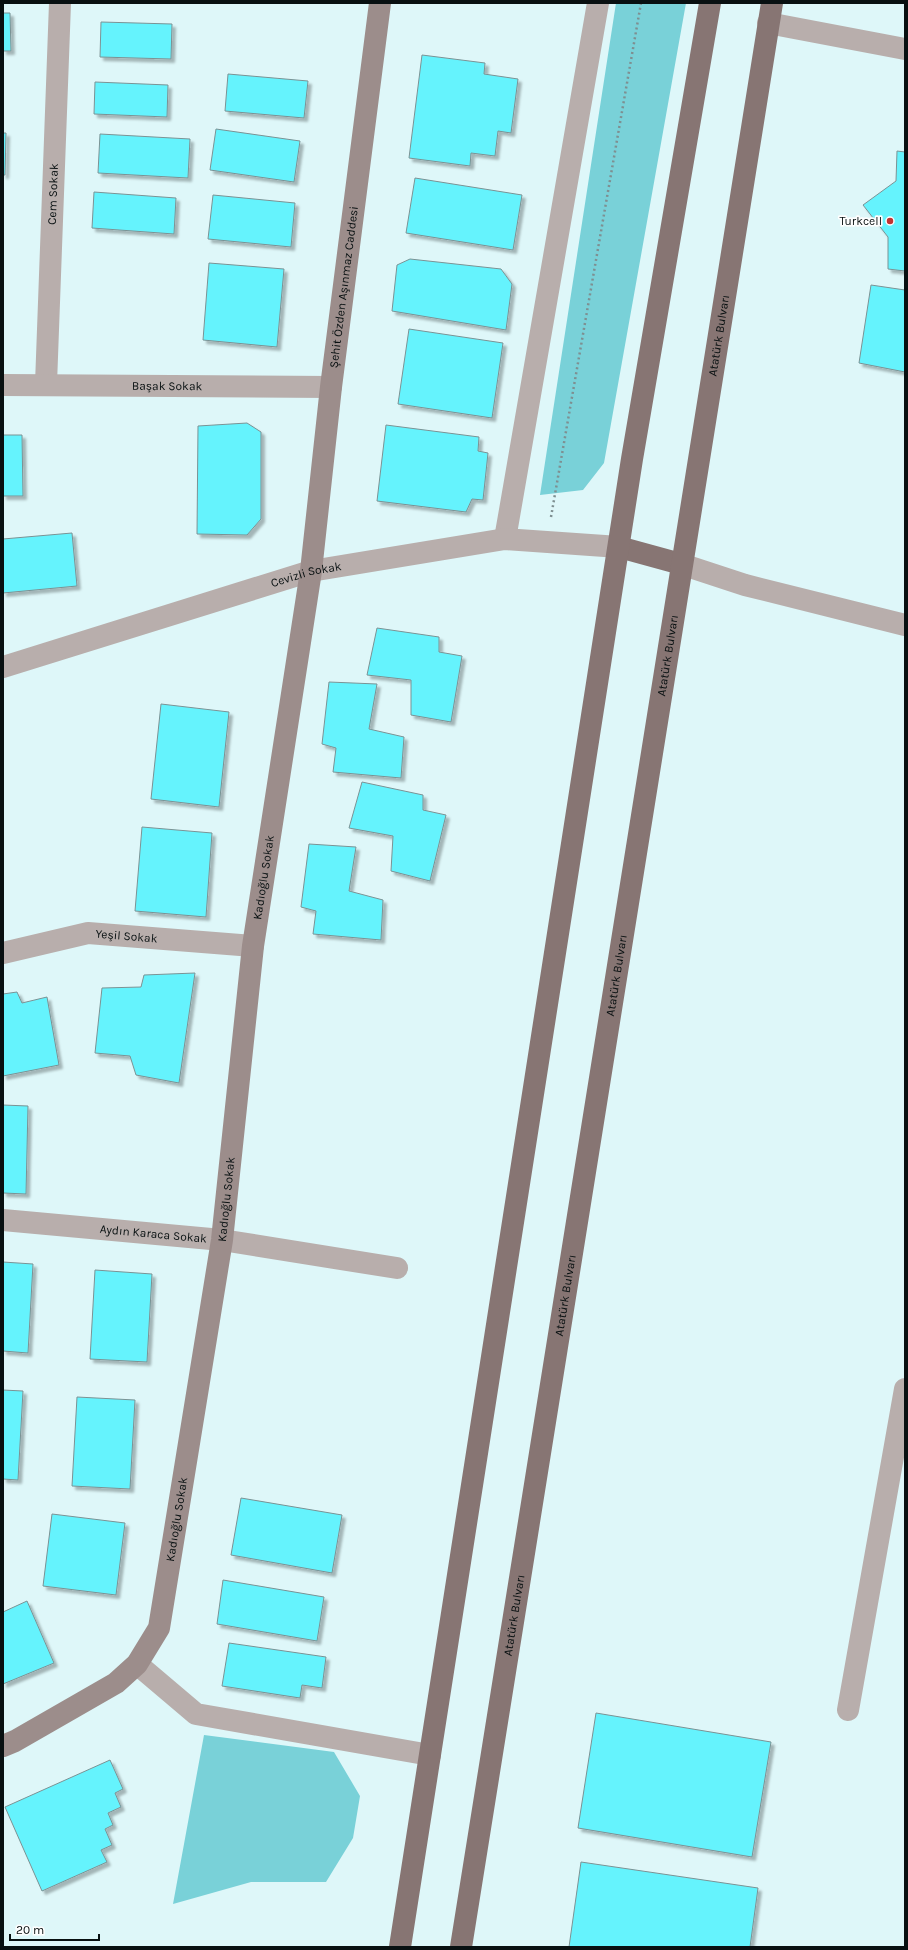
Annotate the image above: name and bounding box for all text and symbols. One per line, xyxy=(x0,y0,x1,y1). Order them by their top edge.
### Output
street label: Cem Sokak xyxy=(45,163,61,225)
street label: Şehit Özden Aşınmaz Caddesi xyxy=(326,205,361,369)
place label: Turkcell xyxy=(839,214,882,228)
marker: Turkcell xyxy=(885,216,895,226)
street label: Atatürk Bulvarı xyxy=(705,294,732,377)
street label: Başak Sokak xyxy=(132,379,203,393)
street label: Cevizli Sokak xyxy=(269,559,343,590)
street label: Atatürk Bulvarı xyxy=(654,614,681,697)
street label: Kadıoğlu Sokak xyxy=(250,834,277,921)
street label: Yeşil Sokak xyxy=(95,927,158,945)
street label: Atatürk Bulvarı xyxy=(603,934,630,1017)
street label: Kadıoğlu Sokak xyxy=(215,1156,238,1243)
street label: Aydın Karaca Sokak xyxy=(99,1222,208,1246)
street label: Atatürk Bulvarı xyxy=(552,1253,579,1337)
street label: Kadıoğlu Sokak xyxy=(163,1476,190,1563)
street label: Atatürk Bulvarı xyxy=(501,1573,528,1657)
scale bar xyxy=(10,1916,99,1942)
text: 20 m xyxy=(16,1923,44,1937)

